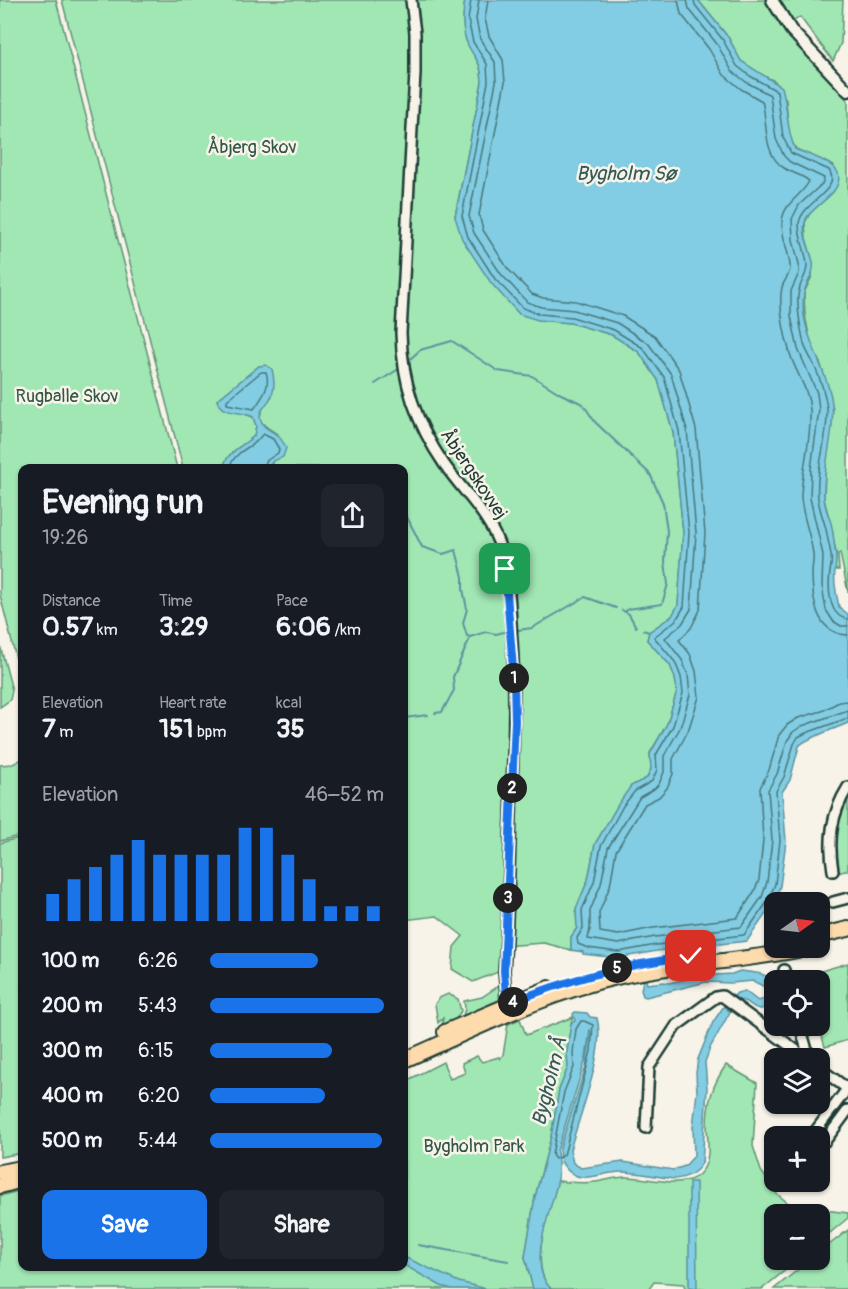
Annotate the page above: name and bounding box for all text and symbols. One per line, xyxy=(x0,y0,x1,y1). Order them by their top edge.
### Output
park label: Åbjerg Skov xyxy=(207,135,297,159)
water label: Bygholm Sø xyxy=(576,161,678,186)
park label: Rugballe Skov xyxy=(16,385,118,408)
street label: Åbjergskovvej xyxy=(435,424,513,524)
text: Evening run xyxy=(42,482,203,523)
button: share xyxy=(321,484,384,547)
text: 19:26 xyxy=(42,525,88,550)
pin xyxy=(479,543,530,594)
icon: arrive xyxy=(488,552,521,585)
text: Distance xyxy=(42,591,101,611)
text: Time xyxy=(159,591,192,611)
text: Pace xyxy=(276,591,308,611)
text: 0.57 xyxy=(42,611,93,643)
text: 3:29 xyxy=(159,611,208,643)
text: 6:06 xyxy=(276,611,331,643)
text: km xyxy=(93,620,118,640)
text: /km xyxy=(331,620,361,640)
pin: 1 xyxy=(499,663,529,693)
text: 1 xyxy=(511,668,517,688)
text: Elevation xyxy=(42,693,103,713)
text: Heart rate xyxy=(159,693,226,713)
text: kcal xyxy=(276,693,302,713)
text: 7 xyxy=(42,713,56,745)
text: 151 xyxy=(159,713,193,745)
text: 35 xyxy=(276,713,305,745)
text: m xyxy=(56,722,73,742)
text: bpm xyxy=(193,722,227,742)
pin: 2 xyxy=(497,773,527,803)
text: 2 xyxy=(508,778,516,798)
text: Elevation xyxy=(42,782,118,807)
text: 46–52 m xyxy=(305,782,384,807)
pin: 3 xyxy=(493,883,523,913)
text: 3 xyxy=(504,888,512,908)
north arrow xyxy=(764,892,830,958)
map controls xyxy=(764,892,830,1270)
pin xyxy=(665,930,716,981)
icon: check xyxy=(674,939,707,972)
text: 100 m xyxy=(42,948,99,973)
text: 6:26 xyxy=(138,948,178,973)
pin: 5 xyxy=(602,953,632,983)
text: 5 xyxy=(613,958,621,978)
button: locate xyxy=(764,970,830,1036)
pin: 4 xyxy=(498,987,528,1017)
text: 4 xyxy=(508,992,518,1012)
text: 200 m xyxy=(42,993,103,1018)
text: 5:43 xyxy=(138,993,177,1018)
water label: Bygholm Å xyxy=(526,1034,573,1128)
text: 300 m xyxy=(42,1038,103,1063)
text: 6:15 xyxy=(138,1038,174,1063)
button: layers xyxy=(764,1048,830,1114)
text: 400 m xyxy=(42,1083,103,1108)
text: 6:20 xyxy=(138,1083,180,1108)
button: + xyxy=(764,1126,830,1192)
text: 500 m xyxy=(42,1128,102,1153)
text: 5:44 xyxy=(138,1128,177,1153)
park label: Bygholm Park xyxy=(424,1135,525,1158)
button: Save xyxy=(42,1190,207,1259)
button: Share xyxy=(219,1190,384,1259)
button: − xyxy=(764,1204,830,1270)

